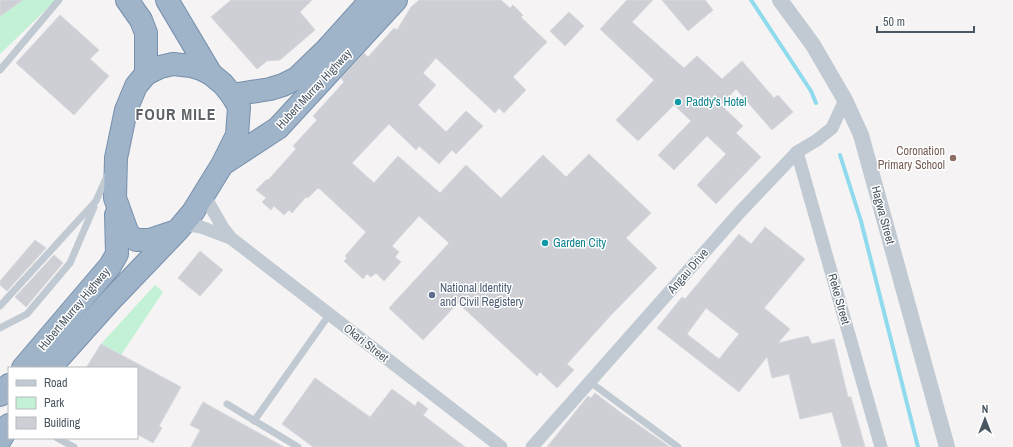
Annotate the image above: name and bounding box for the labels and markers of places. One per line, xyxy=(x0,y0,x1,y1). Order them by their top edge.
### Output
place label: Paddy's Hotel xyxy=(686,94,746,110)
marker: Paddy's Hotel xyxy=(673,97,683,107)
place label: Coronation Primary School xyxy=(878,143,945,173)
marker: Coronation Primary School xyxy=(948,153,958,163)
place label: Garden City xyxy=(553,235,606,251)
marker: Garden City xyxy=(540,238,550,248)
place label: National Identity and Civil Registery xyxy=(440,280,524,310)
marker: National Identity and Civil Registery xyxy=(427,290,437,300)

